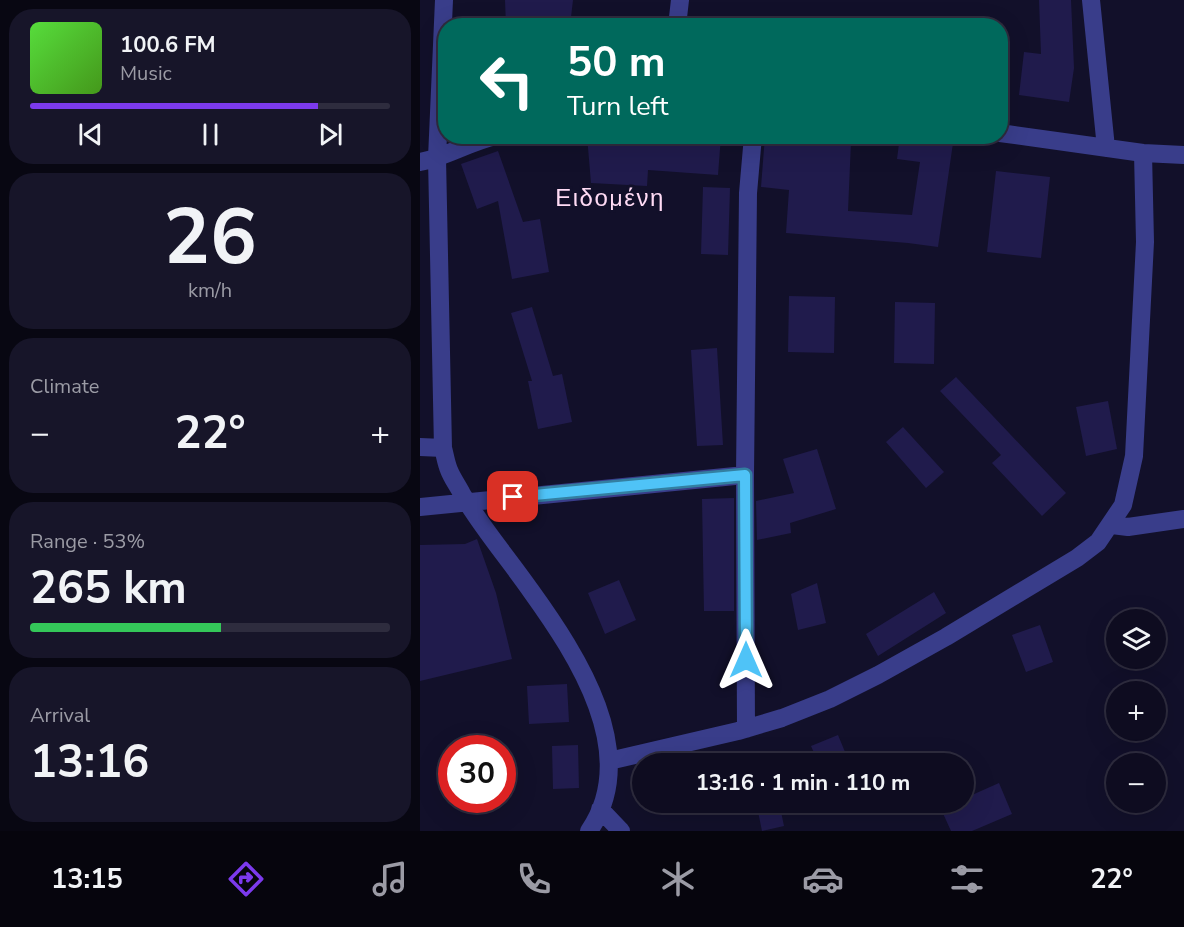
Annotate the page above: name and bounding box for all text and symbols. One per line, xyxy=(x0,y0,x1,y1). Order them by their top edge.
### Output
text: 100.6 FM xyxy=(120,30,216,60)
text: 50 m xyxy=(567,34,666,91)
icon: left xyxy=(468,42,546,120)
text: Music xyxy=(120,60,172,87)
text: Turn left xyxy=(567,88,668,125)
icon: previous xyxy=(74,118,107,151)
icon: pause xyxy=(194,118,227,151)
icon: next xyxy=(314,118,347,151)
district label: Ειδομένη xyxy=(555,182,665,214)
text: 26 xyxy=(163,184,257,291)
text: km/h xyxy=(188,277,232,304)
text: Climate xyxy=(30,373,99,400)
text: 22° xyxy=(174,403,246,464)
text: − xyxy=(30,411,50,456)
text: + xyxy=(370,411,390,456)
pin xyxy=(487,471,538,522)
icon: arrive xyxy=(496,480,529,513)
text: Range · 53% xyxy=(30,528,145,555)
text: 265 km xyxy=(30,558,187,619)
map controls xyxy=(1106,609,1166,813)
button: layers xyxy=(1106,609,1166,669)
position arrow xyxy=(714,628,778,692)
button: + xyxy=(1106,681,1166,741)
text: Arrival xyxy=(30,702,90,729)
text: 13:16 xyxy=(30,732,149,793)
speed limit sign: 30 xyxy=(438,735,516,813)
button: − xyxy=(1106,753,1166,813)
text: 13:16 · 1 min · 110 m xyxy=(696,768,910,798)
icon: directions xyxy=(225,858,267,900)
icon: music xyxy=(369,858,411,900)
icon: phone xyxy=(513,858,555,900)
icon: climate xyxy=(657,858,699,900)
icon: car xyxy=(802,858,844,900)
icon: filters xyxy=(946,858,988,900)
text: 13:15 xyxy=(51,861,123,898)
text: 22° xyxy=(1090,861,1133,898)

